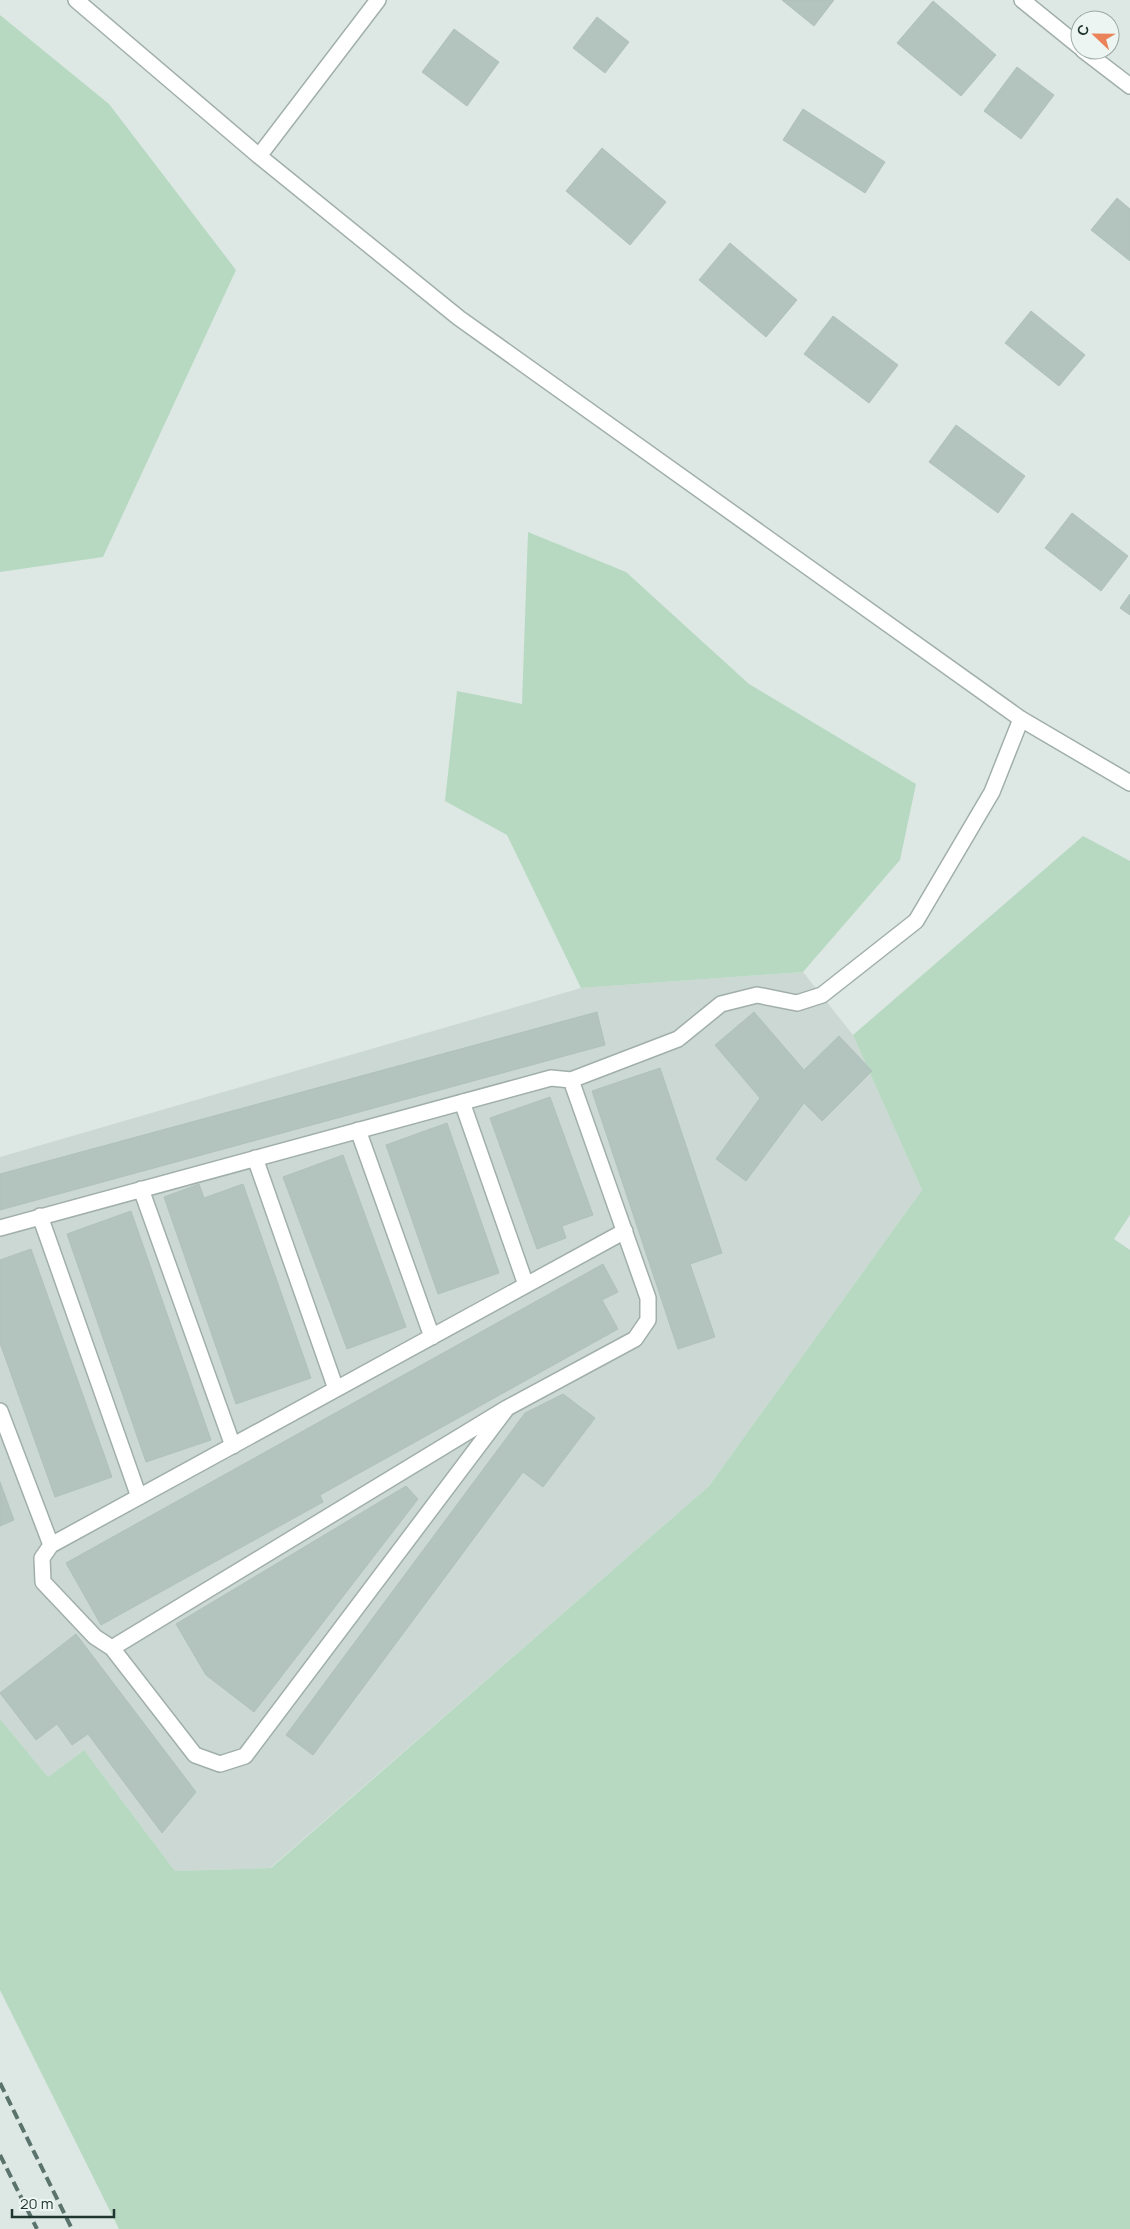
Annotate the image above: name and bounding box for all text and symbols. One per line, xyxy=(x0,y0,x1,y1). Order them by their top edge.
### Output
north arrow xyxy=(1070,10,1120,60)
text: С xyxy=(1072,22,1093,38)
scale bar xyxy=(12,2186,115,2218)
text: 20 m xyxy=(20,2193,53,2214)

